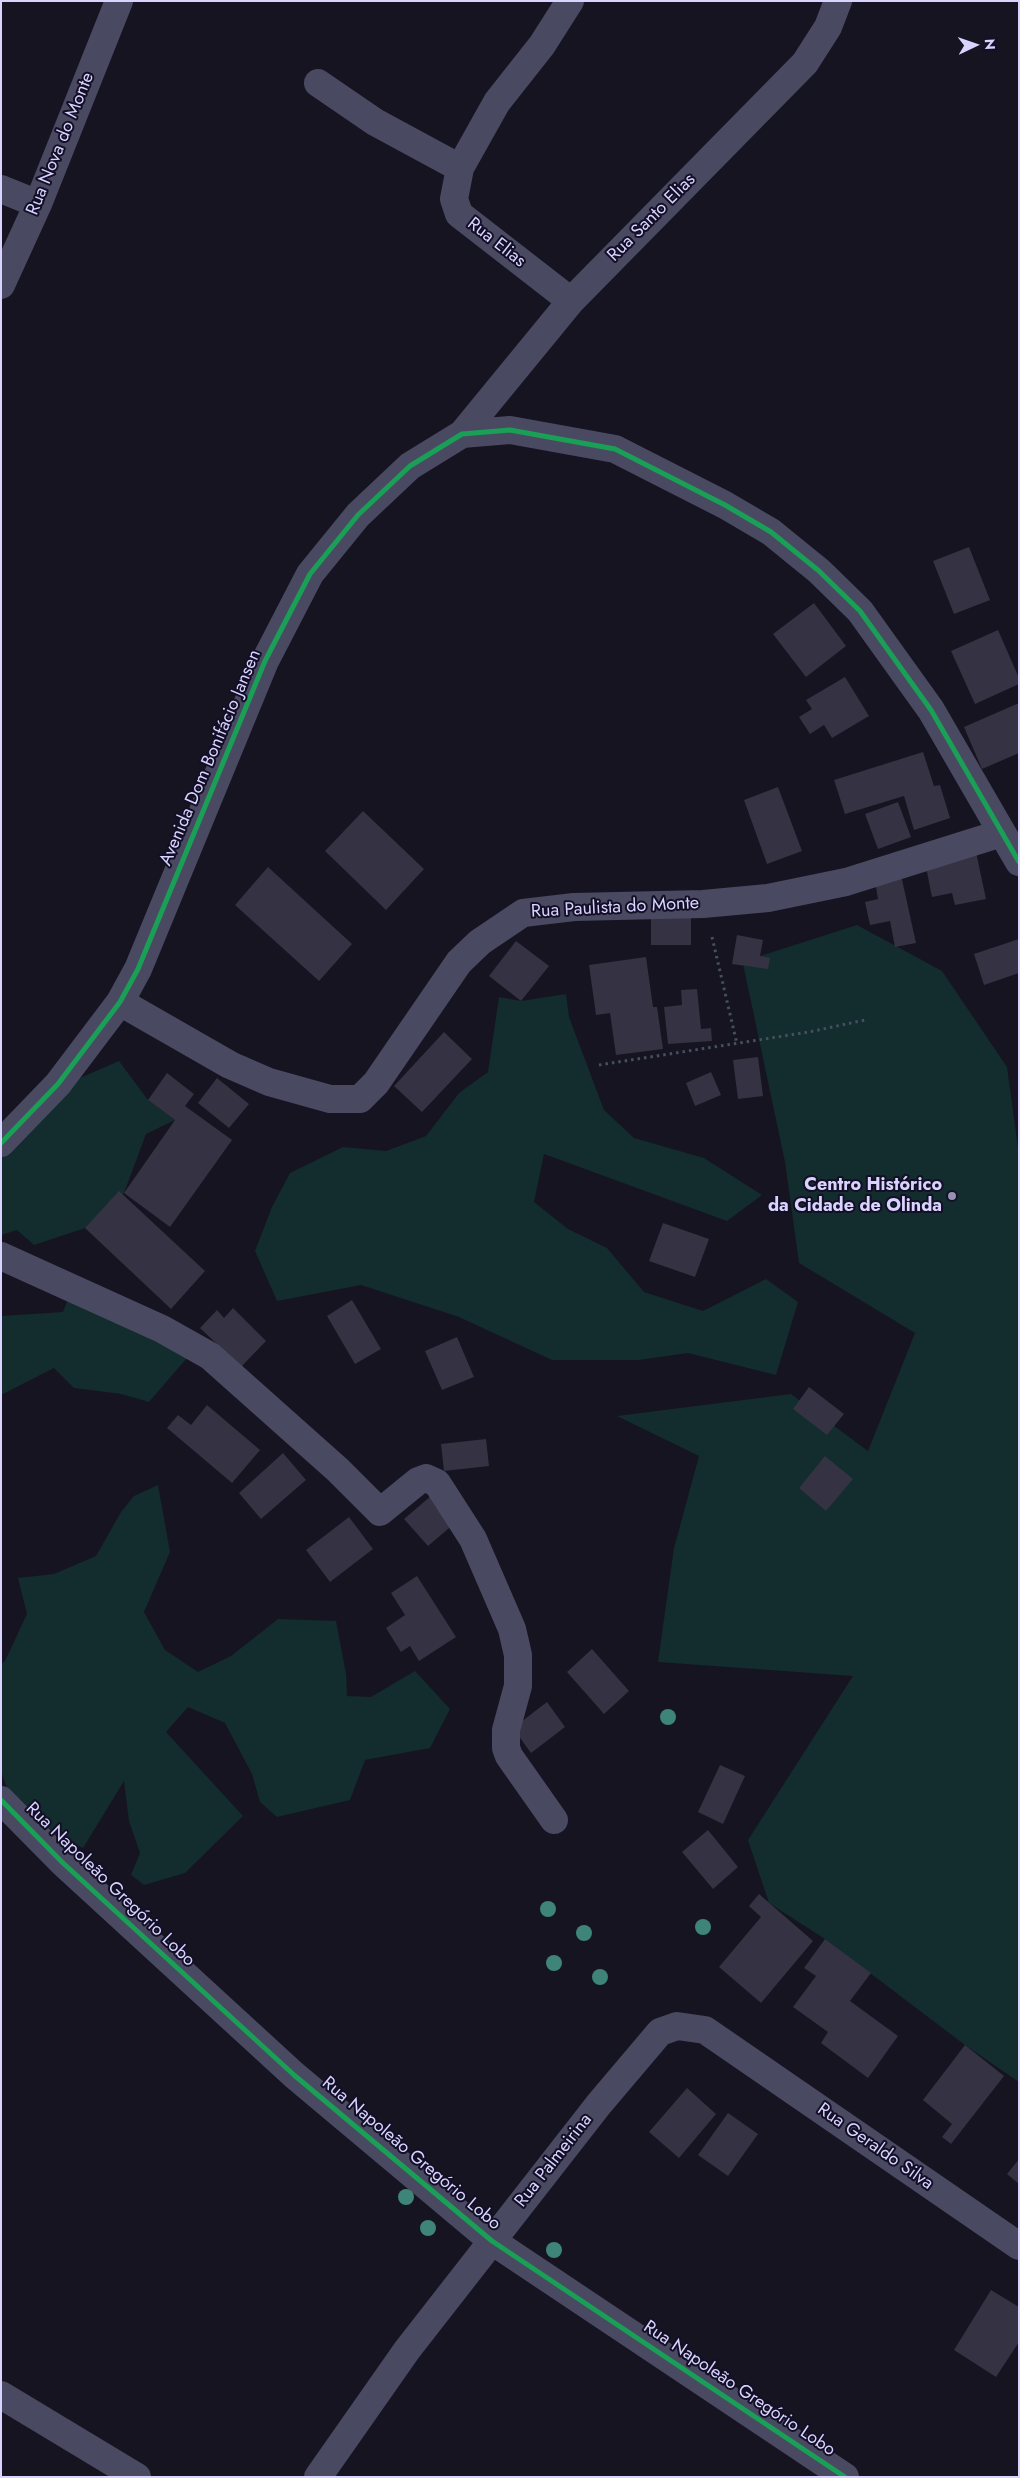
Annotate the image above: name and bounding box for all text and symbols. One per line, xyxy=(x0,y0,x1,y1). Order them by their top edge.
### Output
north arrow xyxy=(950,20,1000,70)
text: N xyxy=(980,38,1000,50)
street label: Rua Nova do Monte xyxy=(23,69,99,219)
street label: Rua Santo Elias xyxy=(603,169,701,267)
street label: Rua Elias xyxy=(462,213,530,273)
street label: Avenida Dom Bonifácio Jansen xyxy=(156,647,266,869)
street label: Rua Paulista do Monte xyxy=(530,893,700,923)
place label: Centro Histórico da Cidade de Olinda xyxy=(768,1175,942,1218)
marker: Centro Histórico da Cidade de Olinda xyxy=(946,1190,958,1202)
street label: Rua Napoleão Gregório Lobo xyxy=(21,1798,199,1972)
street label: Rua Napoleão Gregório Lobo xyxy=(317,2073,505,2235)
street label: Rua Geraldo Silva xyxy=(813,2099,937,2195)
street label: Rua Palmeirina xyxy=(511,2110,597,2212)
street label: Rua Napoleão Gregório Lobo xyxy=(639,2317,839,2461)

